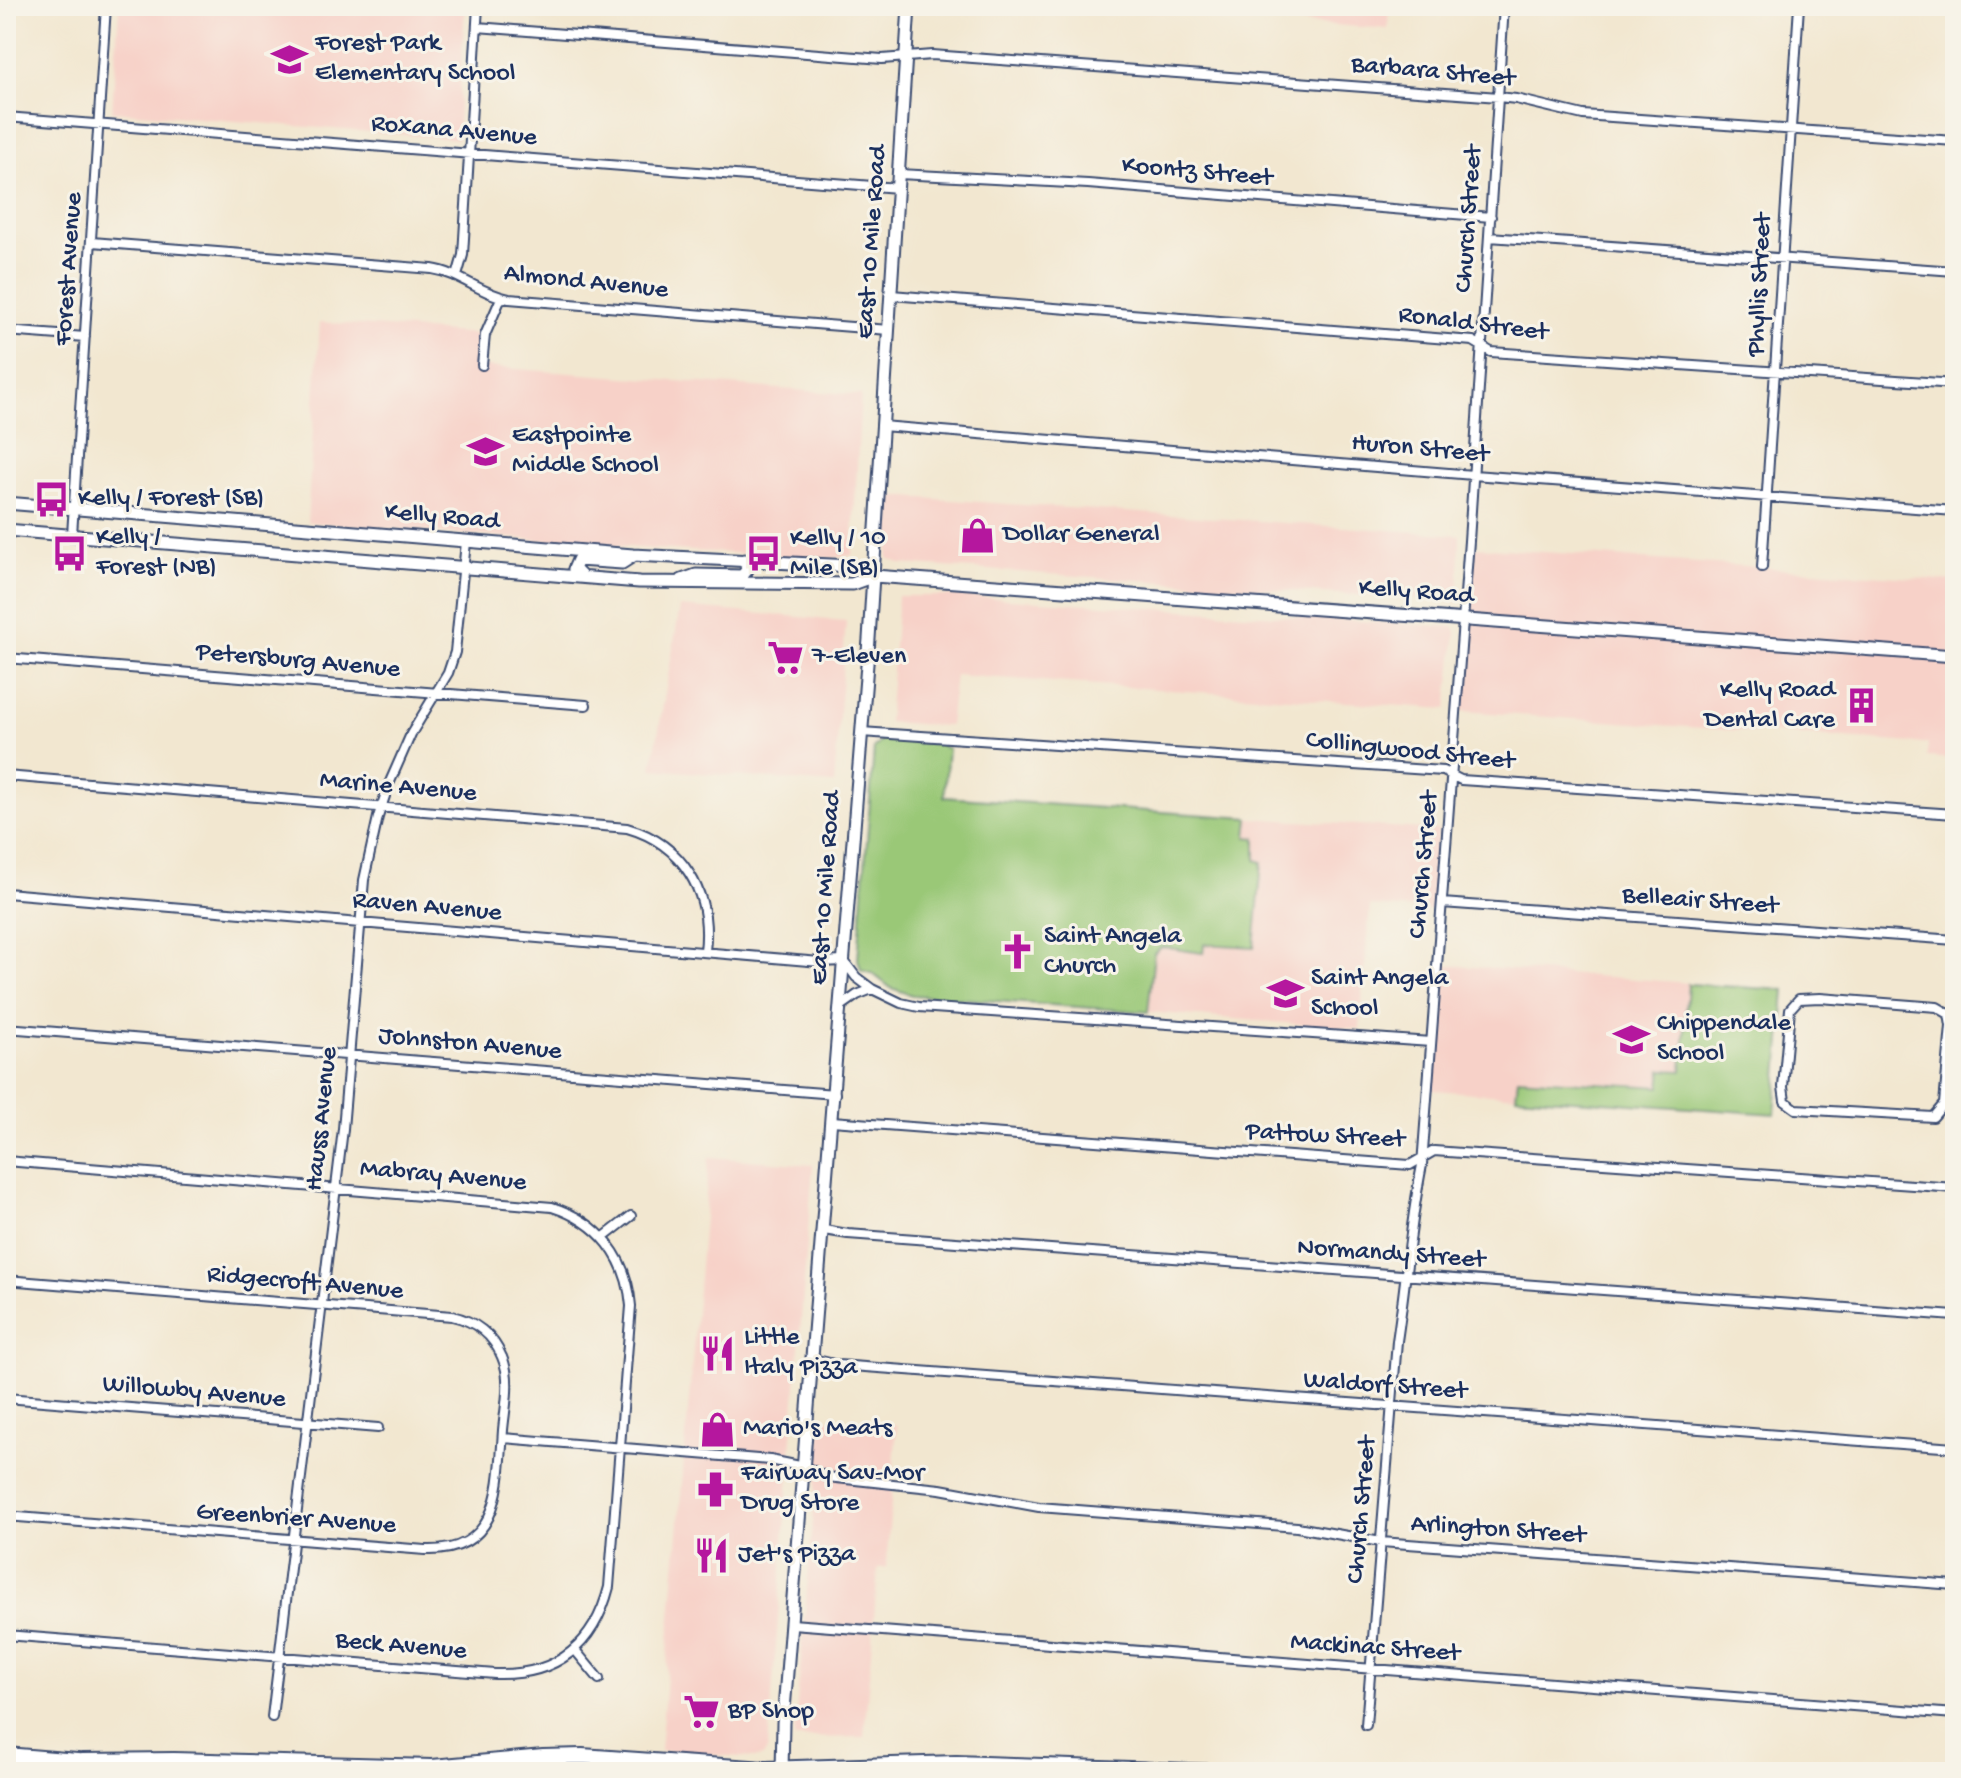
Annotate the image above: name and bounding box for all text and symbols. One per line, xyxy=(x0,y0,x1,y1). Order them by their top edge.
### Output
place label: Forest Park Elementary School xyxy=(314,29,515,90)
school or university icon: Forest Park Elementary School xyxy=(270,40,308,78)
street label: Barbara Street xyxy=(1349,50,1519,96)
street label: Roxana Avenue xyxy=(370,109,539,155)
street label: East 10 Mile Road xyxy=(851,142,895,340)
street label: Church Street xyxy=(1449,142,1491,294)
street label: Koontz Street xyxy=(1120,151,1276,195)
street label: Forest Avenue xyxy=(49,191,91,348)
street label: Phyllis Street xyxy=(1742,210,1780,358)
street label: Almond Avenue xyxy=(502,259,670,307)
street label: Ronald Street xyxy=(1396,300,1552,350)
place label: Eastpointe Middle School xyxy=(512,421,659,482)
street label: Huron Street xyxy=(1350,429,1492,472)
school or university icon: Eastpointe Middle School xyxy=(467,432,505,470)
bus stop icon: Kelly / Forest (SB) xyxy=(33,480,71,518)
place label: Kelly / Forest (SB) xyxy=(78,484,264,515)
street label: Kelly Road xyxy=(383,498,502,539)
shop icon: Dollar General xyxy=(958,516,996,554)
place label: Dollar General xyxy=(1001,520,1160,551)
place label: Kelly / Forest (NB) xyxy=(95,523,217,584)
place label: Kelly / 10 Mile (SB) xyxy=(790,524,886,585)
bus stop icon: Kelly / Forest (NB) xyxy=(51,534,89,572)
bus stop icon: Kelly / 10 Mile (SB) xyxy=(745,535,783,573)
street label: Kelly Road xyxy=(1358,574,1476,613)
street label: Petersburg Avenue xyxy=(194,638,402,686)
supermarket icon: 7-Eleven xyxy=(767,638,805,676)
place label: 7-Eleven xyxy=(811,642,907,673)
place label: Kelly Road Dental Care xyxy=(1702,676,1837,737)
building icon: Kelly Road Dental Care xyxy=(1842,687,1880,725)
street label: Collingwood Street xyxy=(1304,726,1518,779)
street label: Marine Avenue xyxy=(318,766,478,810)
street label: East 10 Mile Road xyxy=(805,788,849,986)
street label: Church Street xyxy=(1403,788,1447,940)
street label: Belleair Street xyxy=(1620,881,1781,923)
street label: Raven Avenue xyxy=(351,886,503,930)
place label: Saint Angela Church xyxy=(1044,922,1183,983)
church icon: Saint Angela Church xyxy=(999,933,1037,971)
place label: Saint Angela School xyxy=(1311,964,1450,1025)
school or university icon: Saint Angela School xyxy=(1266,975,1304,1013)
place label: Chippendale School xyxy=(1657,1009,1791,1070)
school or university icon: Chippendale School xyxy=(1612,1020,1650,1058)
street label: Johnston Avenue xyxy=(377,1022,564,1069)
street label: Hauss Avenue xyxy=(300,1045,346,1193)
street label: Pattow Street xyxy=(1244,1117,1408,1157)
street label: Mabray Avenue xyxy=(358,1154,528,1200)
street label: Normandy Street xyxy=(1296,1233,1488,1277)
street label: Ridgecroft Avenue xyxy=(205,1260,405,1308)
place label: Little Italy Pizza xyxy=(744,1323,859,1384)
restaurant icon: Little Italy Pizza xyxy=(699,1334,737,1372)
street label: Waldorf Street xyxy=(1302,1366,1470,1408)
street label: Willowby Avenue xyxy=(101,1370,287,1416)
shop icon: Mario's Meats xyxy=(698,1410,736,1448)
place label: Mario's Meats xyxy=(743,1414,894,1445)
street label: Church Street xyxy=(1341,1433,1385,1585)
place label: Fairway Sav-Mor Drug Store xyxy=(739,1459,927,1520)
pharmacy icon: Fairway Sav-Mor Drug Store xyxy=(696,1470,734,1508)
street label: Greenbrier Avenue xyxy=(195,1498,398,1542)
street label: Arlington Street xyxy=(1410,1509,1589,1553)
restaurant icon: Jet's Pizza xyxy=(693,1536,731,1574)
place label: Jet's Pizza xyxy=(738,1540,857,1571)
street label: Beck Avenue xyxy=(333,1626,468,1668)
street label: Mackinac Street xyxy=(1289,1628,1463,1671)
supermarket icon: BP Shop xyxy=(683,1693,721,1731)
place label: BP Shop xyxy=(727,1697,814,1728)

